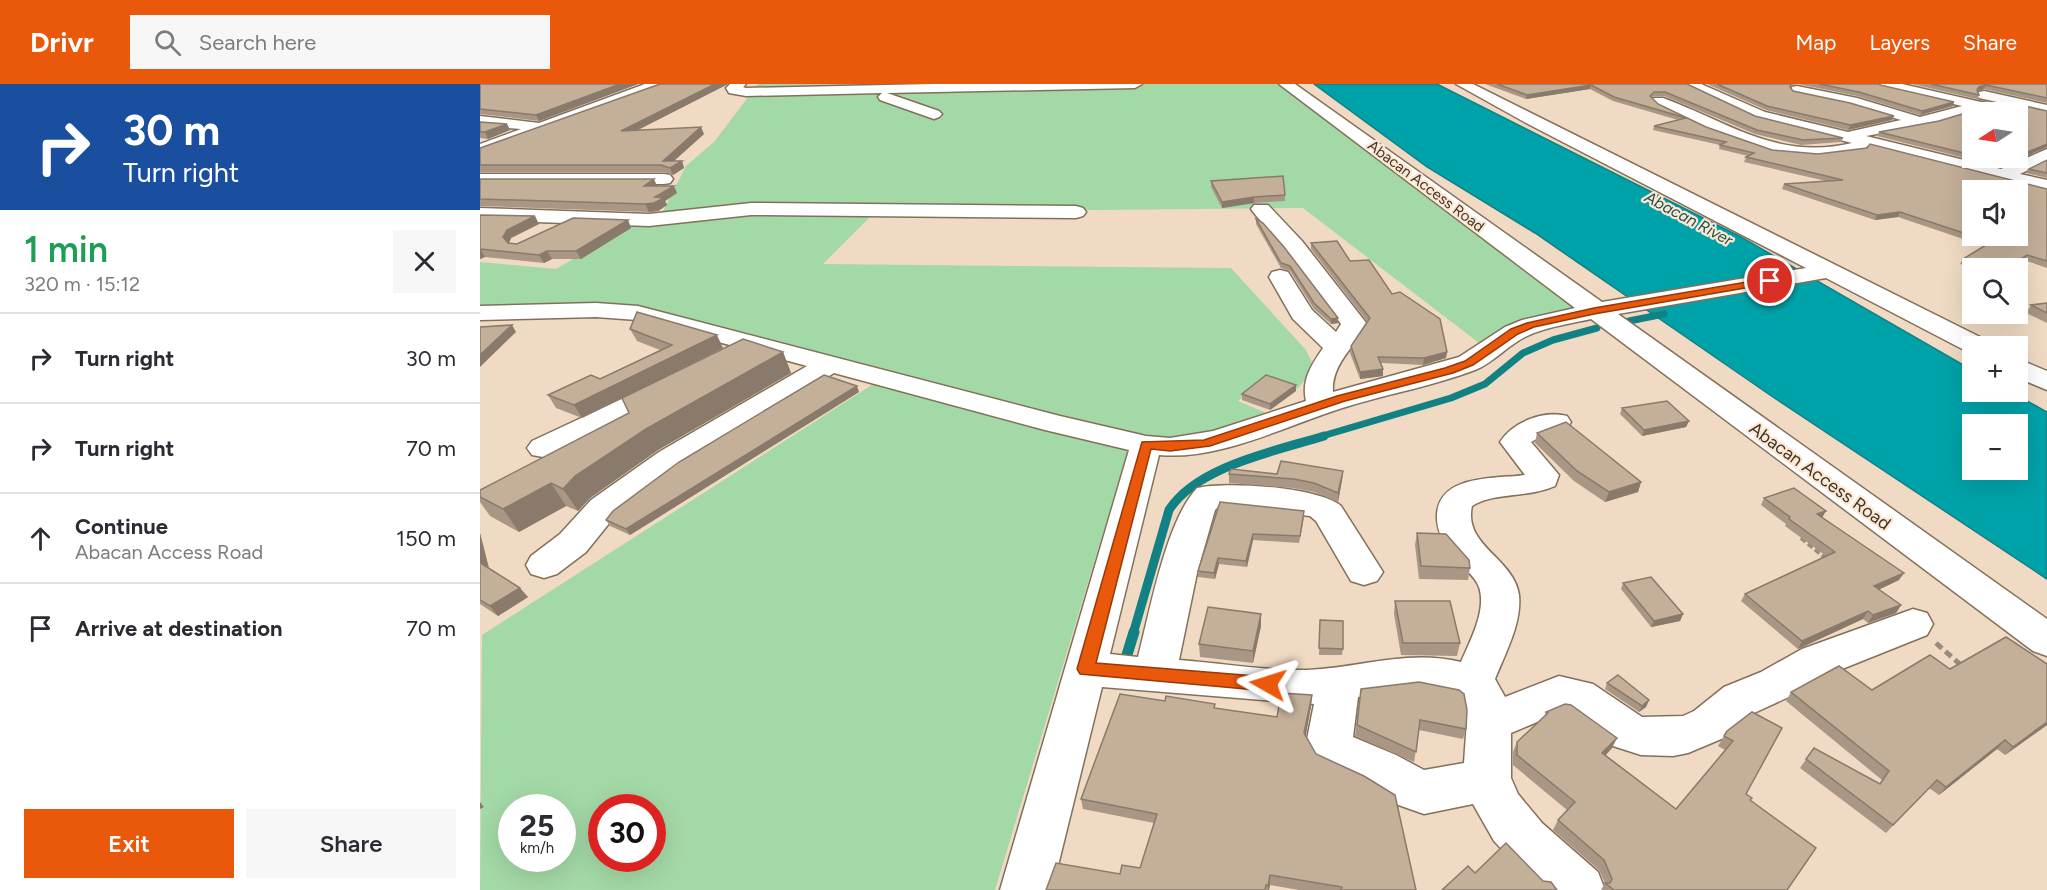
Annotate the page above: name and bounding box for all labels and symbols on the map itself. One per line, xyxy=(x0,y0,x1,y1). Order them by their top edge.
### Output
north arrow xyxy=(1962,102,2028,168)
street label: Abacan Access Road xyxy=(1364,136,1488,236)
water label: Abacan River xyxy=(1641,187,1736,250)
pin xyxy=(1744,255,1795,306)
street label: Abacan Access Road xyxy=(1745,417,1895,535)
position arrow xyxy=(1236,652,1300,716)
speed limit sign: 30 xyxy=(588,794,666,872)

